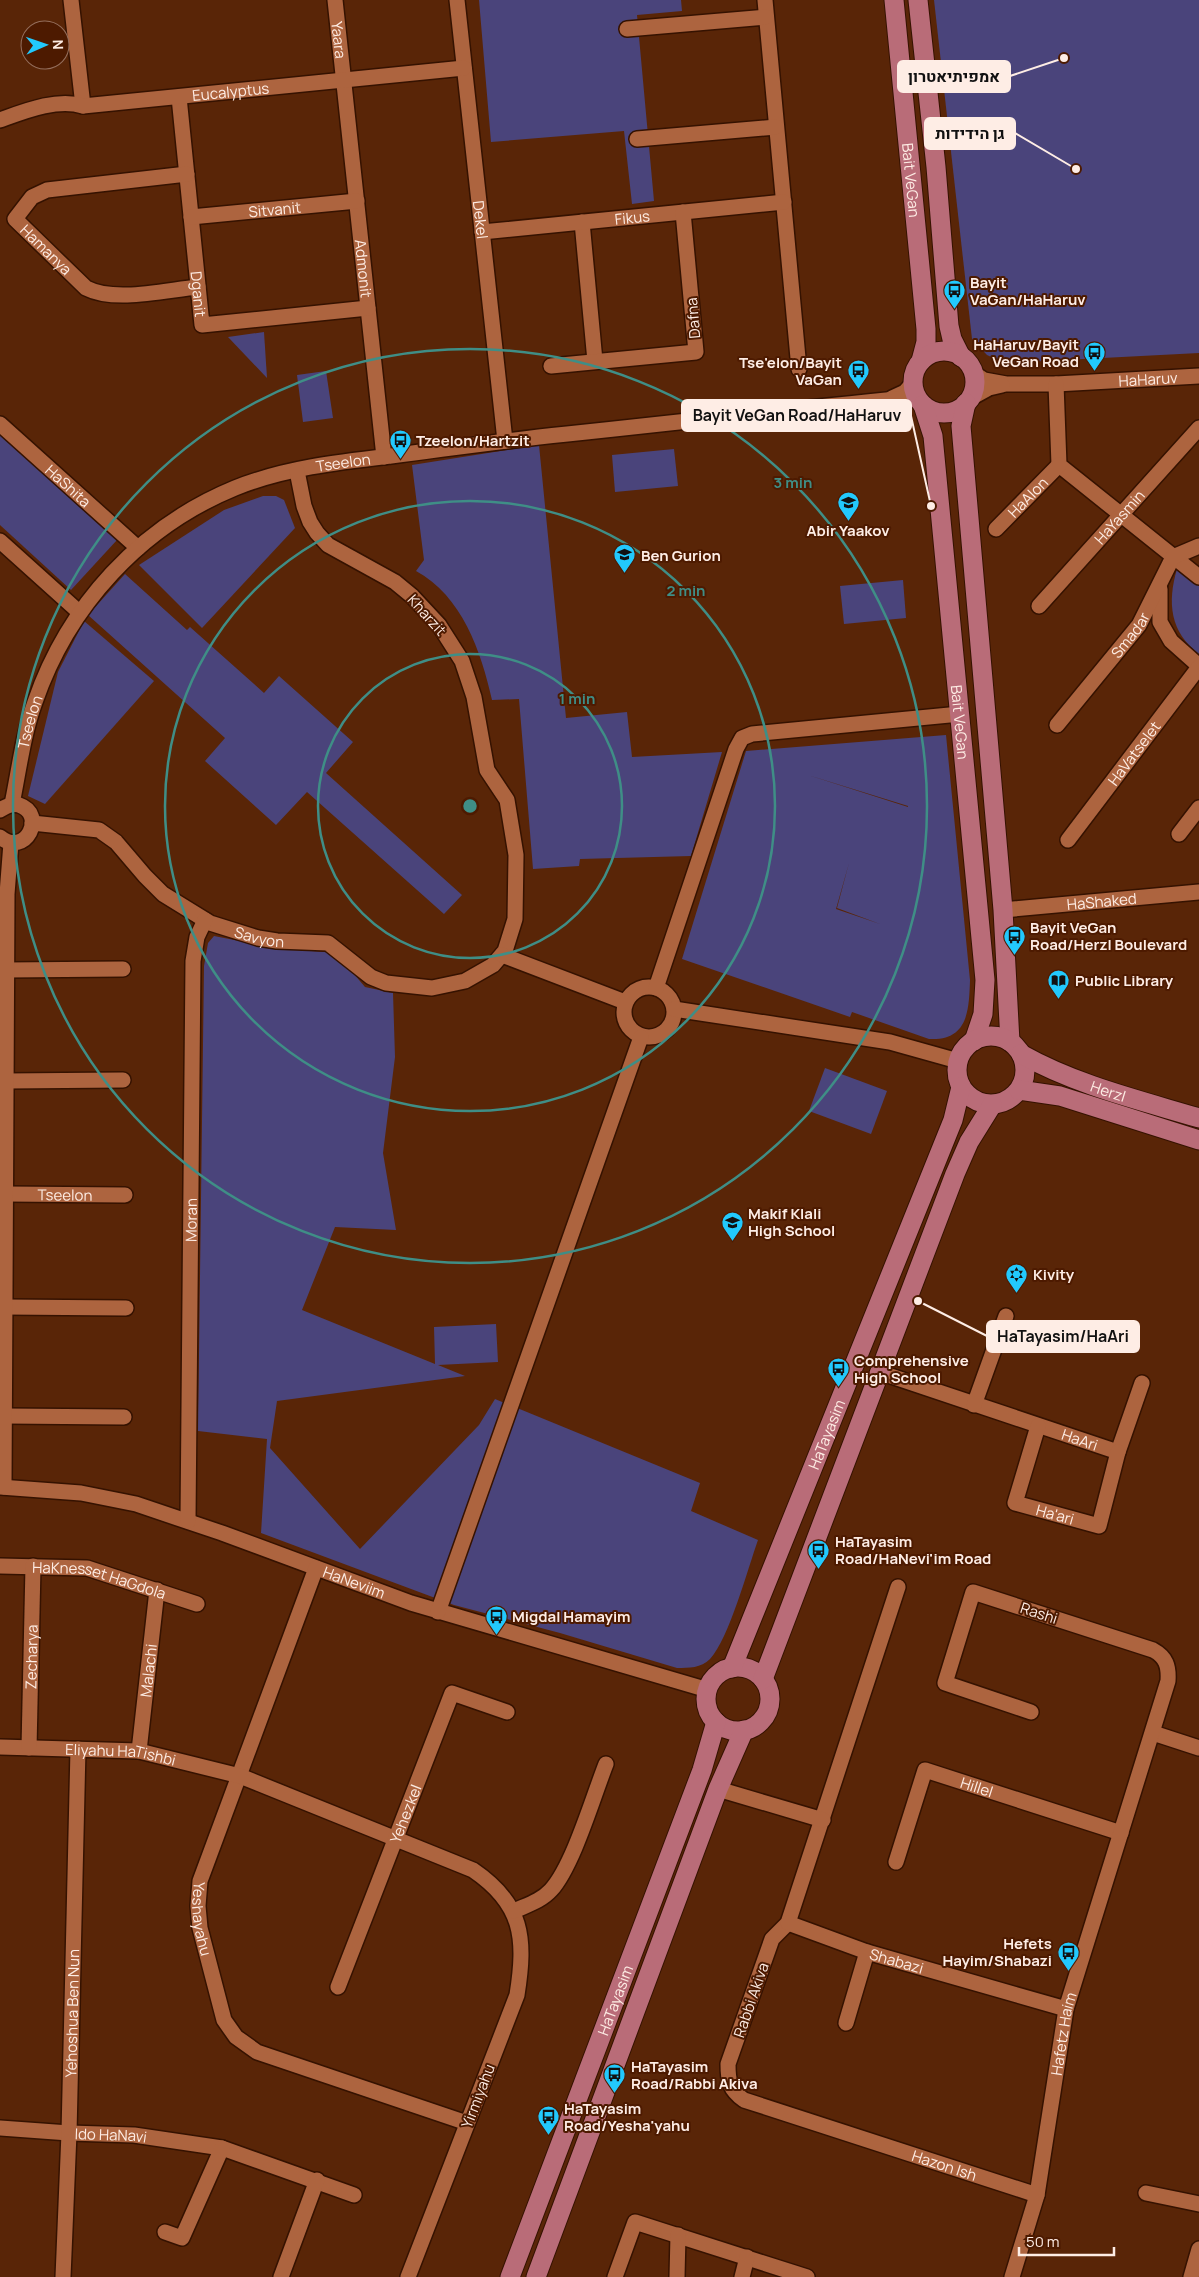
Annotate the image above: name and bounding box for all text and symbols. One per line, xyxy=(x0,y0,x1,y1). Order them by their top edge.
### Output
north arrow xyxy=(20,20,70,70)
street label: Yaara xyxy=(327,20,352,59)
text: N xyxy=(49,39,68,50)
callout: אמפיתיאטרון xyxy=(898,61,1010,92)
text: אמפיתיאטרון xyxy=(908,65,1000,87)
street label: Eucalyptus xyxy=(191,77,270,106)
callout: גן הידידות xyxy=(925,118,1015,149)
text: גן הידידות xyxy=(935,122,1005,144)
street label: Bait VeGan xyxy=(897,142,926,218)
street label: Sitvanit xyxy=(247,196,302,222)
street label: Dekel xyxy=(468,199,493,240)
street label: Fikus xyxy=(614,205,651,229)
street label: Hamanya xyxy=(16,220,77,279)
street label: Admonit xyxy=(350,238,377,299)
street label: Dganit xyxy=(186,270,212,318)
place label: Bayit VaGan/HaHaruv xyxy=(970,272,1086,310)
bus stop icon: Bayit VaGan/HaHaruv xyxy=(942,279,966,310)
street label: Dafna xyxy=(681,297,705,339)
place label: HaHaruv/Bayit VeGan Road xyxy=(973,334,1079,372)
bus stop icon: HaHaruv/Bayit VeGan Road xyxy=(1083,341,1107,372)
place label: Tse'elon/Bayit VaGan xyxy=(739,352,842,390)
bus stop icon: Tse'elon/Bayit VaGan xyxy=(846,359,870,390)
street label: HaHaruv xyxy=(1118,367,1179,391)
callout: Bayit VeGan Road/HaHaruv xyxy=(682,400,911,431)
text: Bayit VeGan Road/HaHaruv xyxy=(693,404,901,426)
bus stop icon: Tzeelon/Hartzit xyxy=(388,428,412,459)
place label: Tzeelon/Hartzit xyxy=(416,430,530,451)
street label: Tseelon xyxy=(314,448,372,476)
street label: HaShita xyxy=(41,459,96,512)
text: 3 min xyxy=(774,472,812,493)
street label: HaAlon xyxy=(1003,472,1052,522)
street label: HaYasmin xyxy=(1089,485,1149,548)
school or university icon: Abir Yaakov xyxy=(836,490,860,521)
place label: Abir Yaakov xyxy=(807,520,889,541)
school or university icon: Ben Gurion xyxy=(613,543,637,574)
place label: Ben Gurion xyxy=(641,545,721,566)
text: 2 min xyxy=(666,580,706,601)
street label: Kharzit xyxy=(403,590,451,640)
street label: Smadar xyxy=(1106,608,1155,662)
street label: Bait VeGan xyxy=(946,684,974,760)
text: 1 min xyxy=(559,688,595,709)
street label: Tseelon xyxy=(12,692,47,751)
street label: HaVatselet xyxy=(1103,717,1165,790)
centre of rings xyxy=(461,797,479,815)
street label: HaShaked xyxy=(1066,887,1137,915)
place label: Bayit VeGan Road/Herzl Boulevard xyxy=(1030,917,1187,955)
street label: Savyon xyxy=(232,921,285,952)
bus stop icon: Bayit VeGan Road/Herzl Boulevard xyxy=(1002,924,1026,955)
library icon: Public Library xyxy=(1047,968,1071,999)
place label: Public Library xyxy=(1075,970,1174,991)
street label: Herzl xyxy=(1088,1075,1129,1106)
street label: Tseelon xyxy=(38,1184,93,1205)
street label: Moran xyxy=(180,1198,201,1242)
place label: Makif Klali High School xyxy=(748,1203,835,1241)
school or university icon: Makif Klali High School xyxy=(720,1210,744,1241)
synagogue icon: Kivity xyxy=(1005,1262,1029,1293)
place label: Kivity xyxy=(1033,1264,1075,1285)
callout: HaTayasim/HaAri xyxy=(987,1321,1139,1352)
text: HaTayasim/HaAri xyxy=(997,1325,1129,1347)
place label: Comprehensive High School xyxy=(854,1350,969,1388)
bus stop icon: Comprehensive High School xyxy=(826,1357,850,1388)
street label: HaTayasim xyxy=(803,1396,850,1472)
street label: HaAri xyxy=(1059,1423,1101,1455)
street label: Ha'ari xyxy=(1034,1499,1076,1529)
place label: HaTayasim Road/HaNevi'im Road xyxy=(835,1531,991,1569)
bus stop icon: HaTayasim Road/HaNevi'im Road xyxy=(807,1538,831,1569)
street label: HaKnesset HaGdola xyxy=(32,1556,169,1604)
street label: HaNeviim xyxy=(320,1561,388,1603)
street label: Rashi xyxy=(1018,1597,1060,1629)
bus stop icon: Migdal Hamayim xyxy=(484,1604,508,1635)
place label: Migdal Hamayim xyxy=(512,1606,631,1627)
street label: Zecharya xyxy=(20,1624,42,1690)
street label: Malachi xyxy=(135,1643,161,1698)
street label: Eliyahu HaTishbi xyxy=(65,1738,178,1770)
street label: Hillel xyxy=(958,1772,996,1802)
street label: Yehezkel xyxy=(384,1781,426,1846)
street label: Yeshayahu xyxy=(188,1881,217,1958)
place label: Hefets Hayim/Shabazi xyxy=(942,1933,1052,1971)
bus stop icon: Hefets Hayim/Shabazi xyxy=(1056,1940,1080,1971)
street label: Shabazi xyxy=(867,1943,926,1978)
street label: Yehoshua Ben Nun xyxy=(60,1949,84,2078)
street label: Rabbi Akiva xyxy=(728,1960,774,2040)
street label: HaTayasim xyxy=(592,1962,638,2038)
street label: Hafetz Haim xyxy=(1045,1989,1081,2077)
place label: HaTayasim Road/Rabbi Akiva xyxy=(631,2056,758,2094)
street label: Yirmiyahu xyxy=(456,2061,500,2131)
bus stop icon: HaTayasim Road/Rabbi Akiva xyxy=(603,2063,627,2094)
place label: HaTayasim Road/Yesha'yahu xyxy=(564,2098,690,2136)
bus stop icon: HaTayasim Road/Yesha'yahu xyxy=(536,2105,560,2136)
street label: Ido HaNavi xyxy=(74,2123,148,2147)
street label: Hazon Ish xyxy=(909,2145,980,2185)
scale bar xyxy=(1019,2224,1114,2256)
text: 50 m xyxy=(1026,2231,1060,2252)

